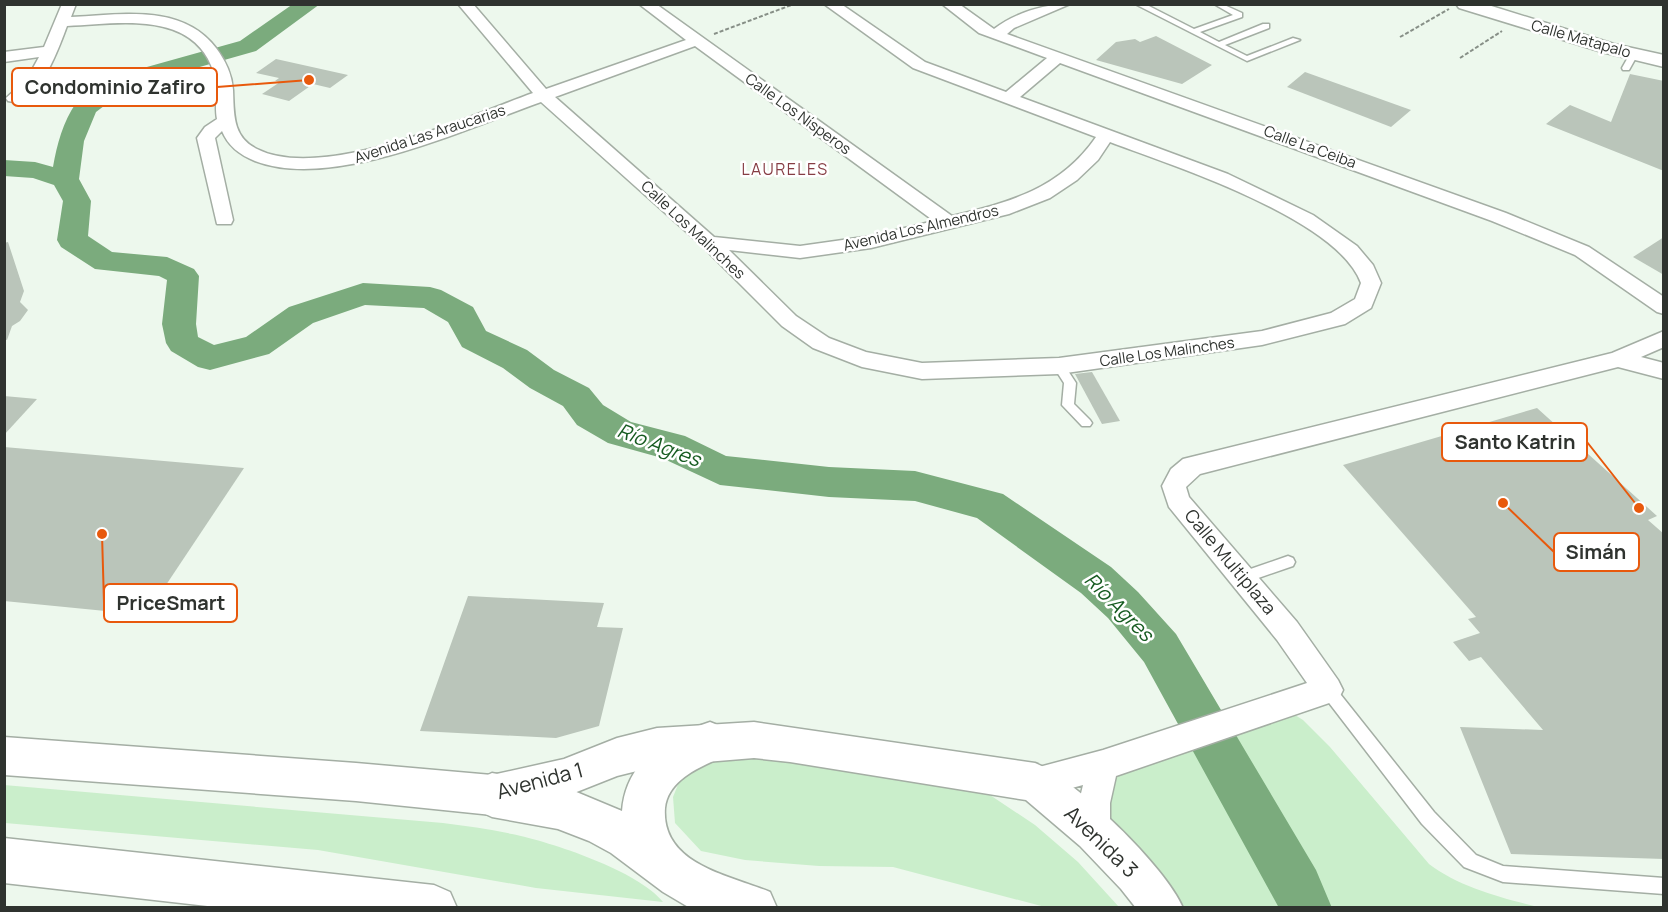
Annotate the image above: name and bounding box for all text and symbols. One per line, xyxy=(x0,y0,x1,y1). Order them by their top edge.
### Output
street label: Calle Matapalo xyxy=(1529,14,1634,63)
callout: Condominio Zafiro xyxy=(12,68,217,106)
street label: Calle Los Nísperos xyxy=(741,68,856,159)
text: Condominio Zafiro xyxy=(25,73,205,100)
street label: Avenida Las Araucarias xyxy=(352,99,508,168)
street label: Calle La Ceiba xyxy=(1261,120,1359,173)
district label: LAURELES xyxy=(741,158,829,180)
street label: Calle Los Malinches xyxy=(637,176,750,284)
street label: Avenida Los Almendros xyxy=(841,199,1001,256)
street label: Calle Los Malinches xyxy=(1098,332,1236,371)
water label: Río Agres xyxy=(614,416,706,473)
callout: Santo Katrin xyxy=(1442,423,1587,461)
text: Santo Katrin xyxy=(1455,428,1575,455)
street label: Calle Multiplaza xyxy=(1180,504,1282,619)
callout: Simán xyxy=(1554,533,1639,571)
text: Simán xyxy=(1566,538,1626,565)
water label: Río Agres xyxy=(1079,566,1161,648)
callout: PriceSmart xyxy=(104,584,237,622)
text: PriceSmart xyxy=(117,589,225,616)
street label: Avenida 1 xyxy=(493,755,586,805)
street label: Avenida 3 xyxy=(1059,799,1145,883)

